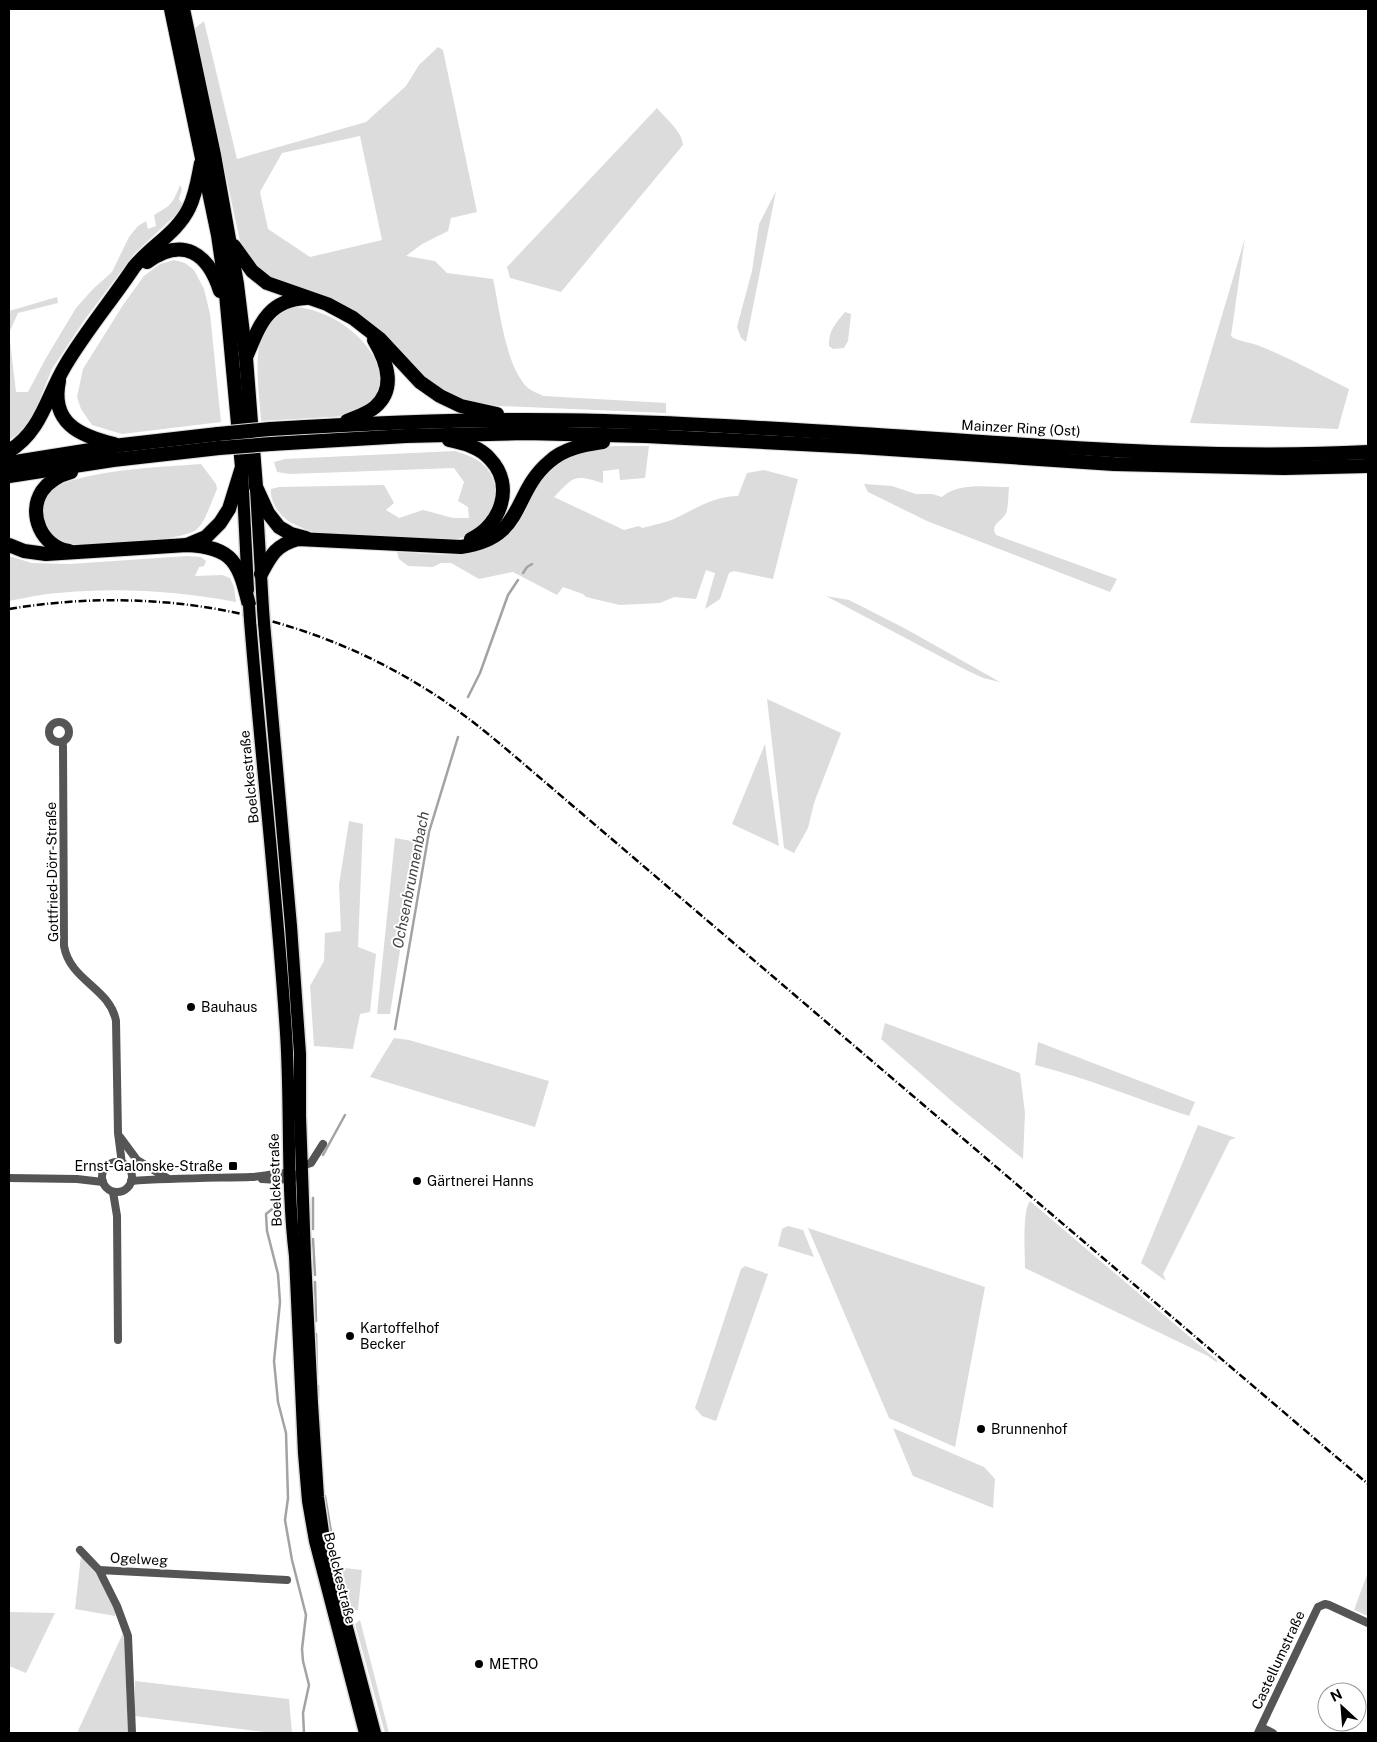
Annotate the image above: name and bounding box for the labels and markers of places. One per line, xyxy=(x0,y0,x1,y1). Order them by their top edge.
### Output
place label: Bauhaus xyxy=(201,999,257,1015)
marker: Bauhaus xyxy=(185,1001,197,1013)
place label: Ernst-Galonske-Straße xyxy=(75,1158,223,1174)
marker: Ernst-Galonske-Straße xyxy=(227,1160,239,1172)
place label: Gärtnerei Hanns xyxy=(427,1173,533,1189)
marker: Gärtnerei Hanns xyxy=(411,1175,423,1187)
place label: Kartoffelhof Becker xyxy=(360,1320,440,1352)
marker: Kartoffelhof Becker xyxy=(344,1330,356,1342)
place label: Brunnenhof xyxy=(991,1421,1068,1437)
marker: Brunnenhof xyxy=(975,1423,987,1435)
place label: METRO xyxy=(489,1656,538,1672)
marker: METRO xyxy=(473,1658,485,1670)

